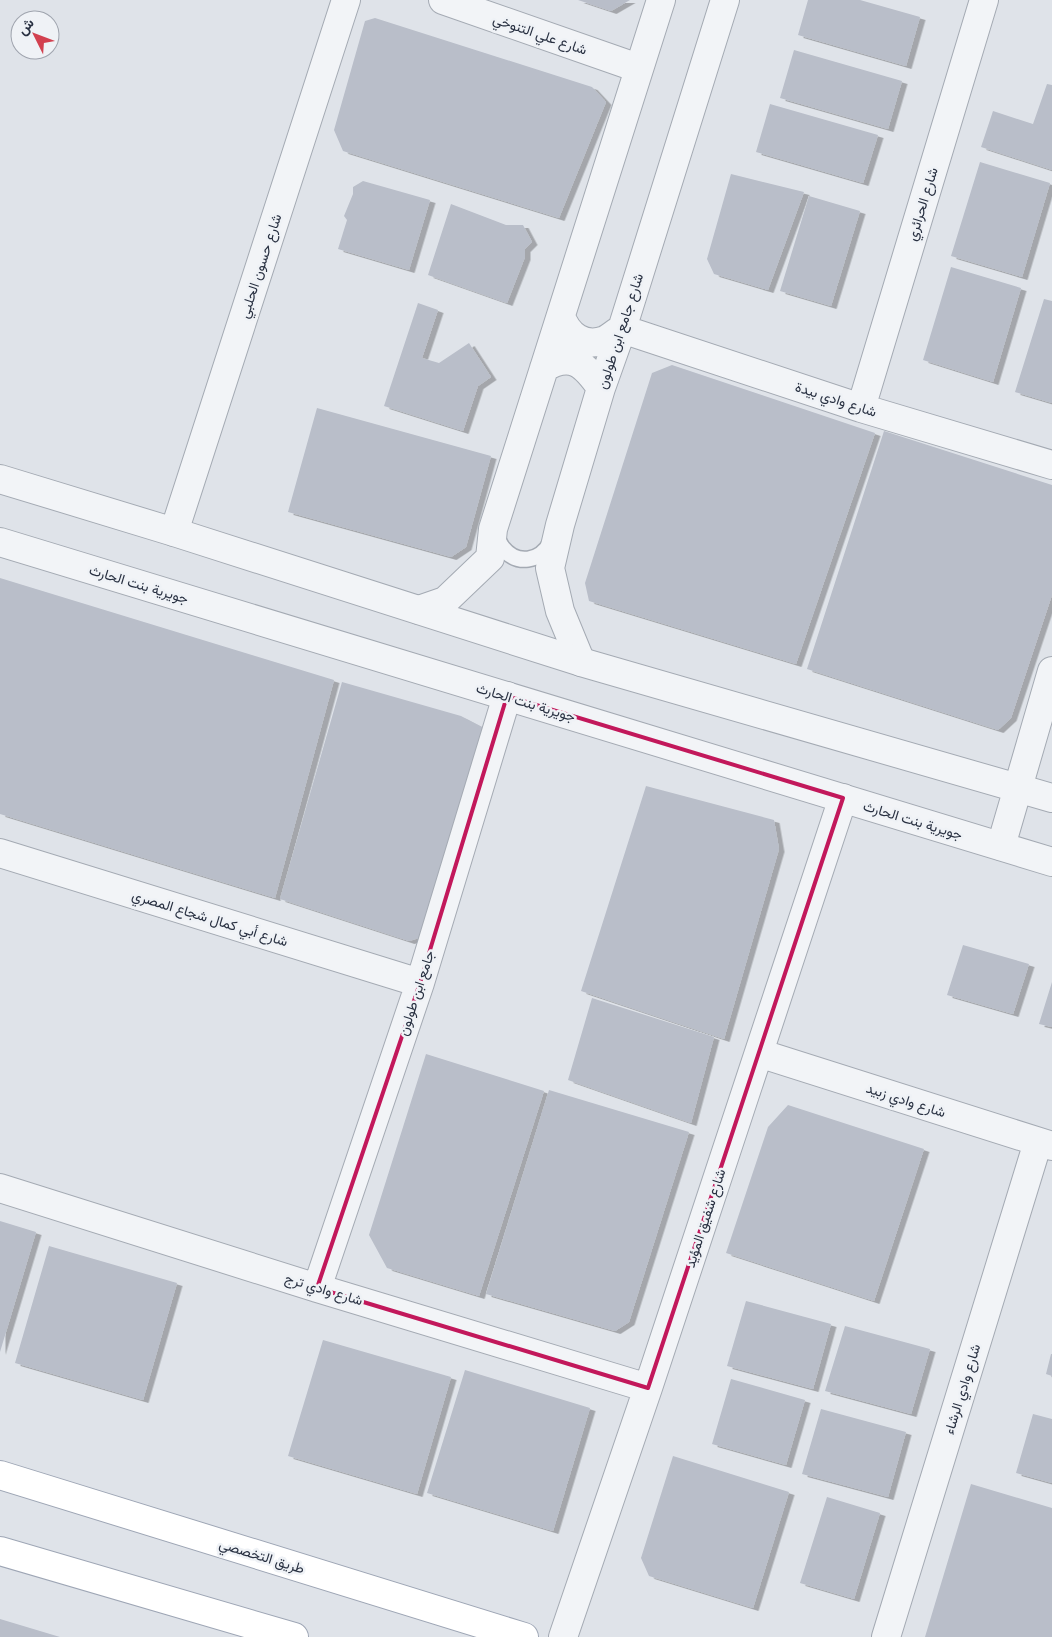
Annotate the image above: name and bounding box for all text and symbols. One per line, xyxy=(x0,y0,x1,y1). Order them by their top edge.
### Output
street label: شارع علي التنوخي xyxy=(490,9,589,61)
north arrow xyxy=(10,10,60,60)
text: ش xyxy=(13,14,38,39)
street label: شارع الحرائري xyxy=(902,165,945,244)
street label: شارع حسون الحلبي xyxy=(235,211,288,321)
street label: شارع جامع ابن طولون xyxy=(593,271,649,392)
street label: شارع وادي بيدة xyxy=(792,377,879,423)
street label: جويرية بنت الحارث xyxy=(87,560,191,608)
street label: جويرية بنت الحارث xyxy=(474,678,578,726)
street label: جويرية بنت الحارث xyxy=(861,796,965,844)
street label: شارع أبي كمال شجاع المصري xyxy=(129,886,290,953)
street label: جامع ابن طولون xyxy=(394,948,440,1039)
street label: شارع وادي زبيد xyxy=(863,1079,948,1124)
street label: شارع شفيق المؤيد xyxy=(681,1166,731,1270)
street label: شارع وادي ترج xyxy=(282,1269,365,1312)
street label: شارع وادي الرشاء xyxy=(940,1342,987,1437)
street label: طريق التخصصي xyxy=(216,1534,307,1580)

